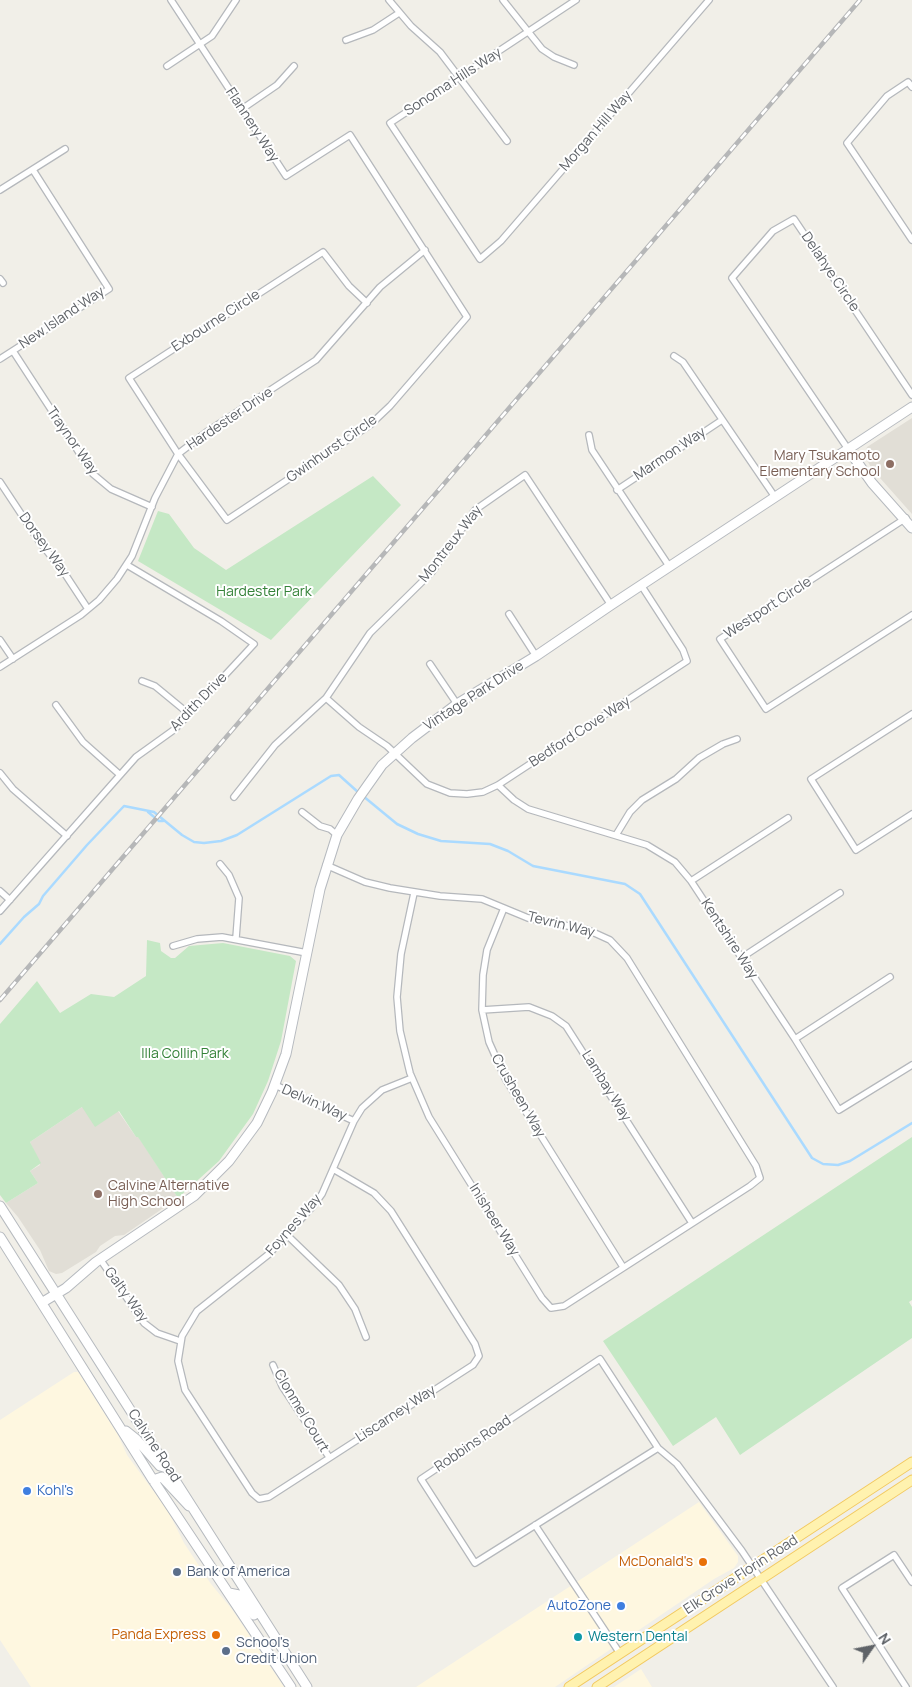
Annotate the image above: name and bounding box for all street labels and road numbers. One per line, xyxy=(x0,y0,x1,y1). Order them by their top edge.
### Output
street label: Sonoma Hills Way xyxy=(401,44,505,120)
street label: Flannery Way xyxy=(222,85,282,165)
street label: Morgan Hill Way xyxy=(556,87,636,175)
street label: Delahye Circle xyxy=(797,229,863,315)
street label: New Island Way xyxy=(16,283,108,353)
street label: Exbourne Circle xyxy=(169,286,263,356)
street label: Hardester Drive xyxy=(184,384,276,454)
street label: Traynor Way xyxy=(43,404,101,478)
street label: Gwinhurst Circle xyxy=(284,412,380,486)
street label: Marmon Way xyxy=(631,424,709,484)
street label: Montreux Way xyxy=(416,502,486,586)
street label: Dorsey Way xyxy=(15,510,73,580)
street label: Westport Circle xyxy=(721,574,815,642)
street label: Vintage Park Drive xyxy=(421,657,527,735)
street label: Ardith Drive xyxy=(167,669,231,735)
street label: Bedford Cove Way xyxy=(526,693,634,771)
street label: Kentshire Way xyxy=(697,896,761,982)
street label: Tevrin Way xyxy=(526,909,596,941)
street label: Lambay Way xyxy=(578,1048,634,1124)
street label: Crusheen Way xyxy=(487,1051,549,1141)
street label: Delvin Way xyxy=(279,1081,349,1125)
street label: Inisheer Way xyxy=(465,1181,523,1259)
street label: Foynes Way xyxy=(263,1191,325,1259)
street label: Galty Way xyxy=(100,1264,152,1326)
street label: Clonmel Court xyxy=(270,1367,332,1455)
street label: Liscarney Way xyxy=(353,1382,439,1446)
street label: Calvine Road xyxy=(124,1406,184,1486)
street label: Robbins Road xyxy=(432,1412,514,1476)
street label: Elk Grove Florin Road xyxy=(681,1532,801,1618)

